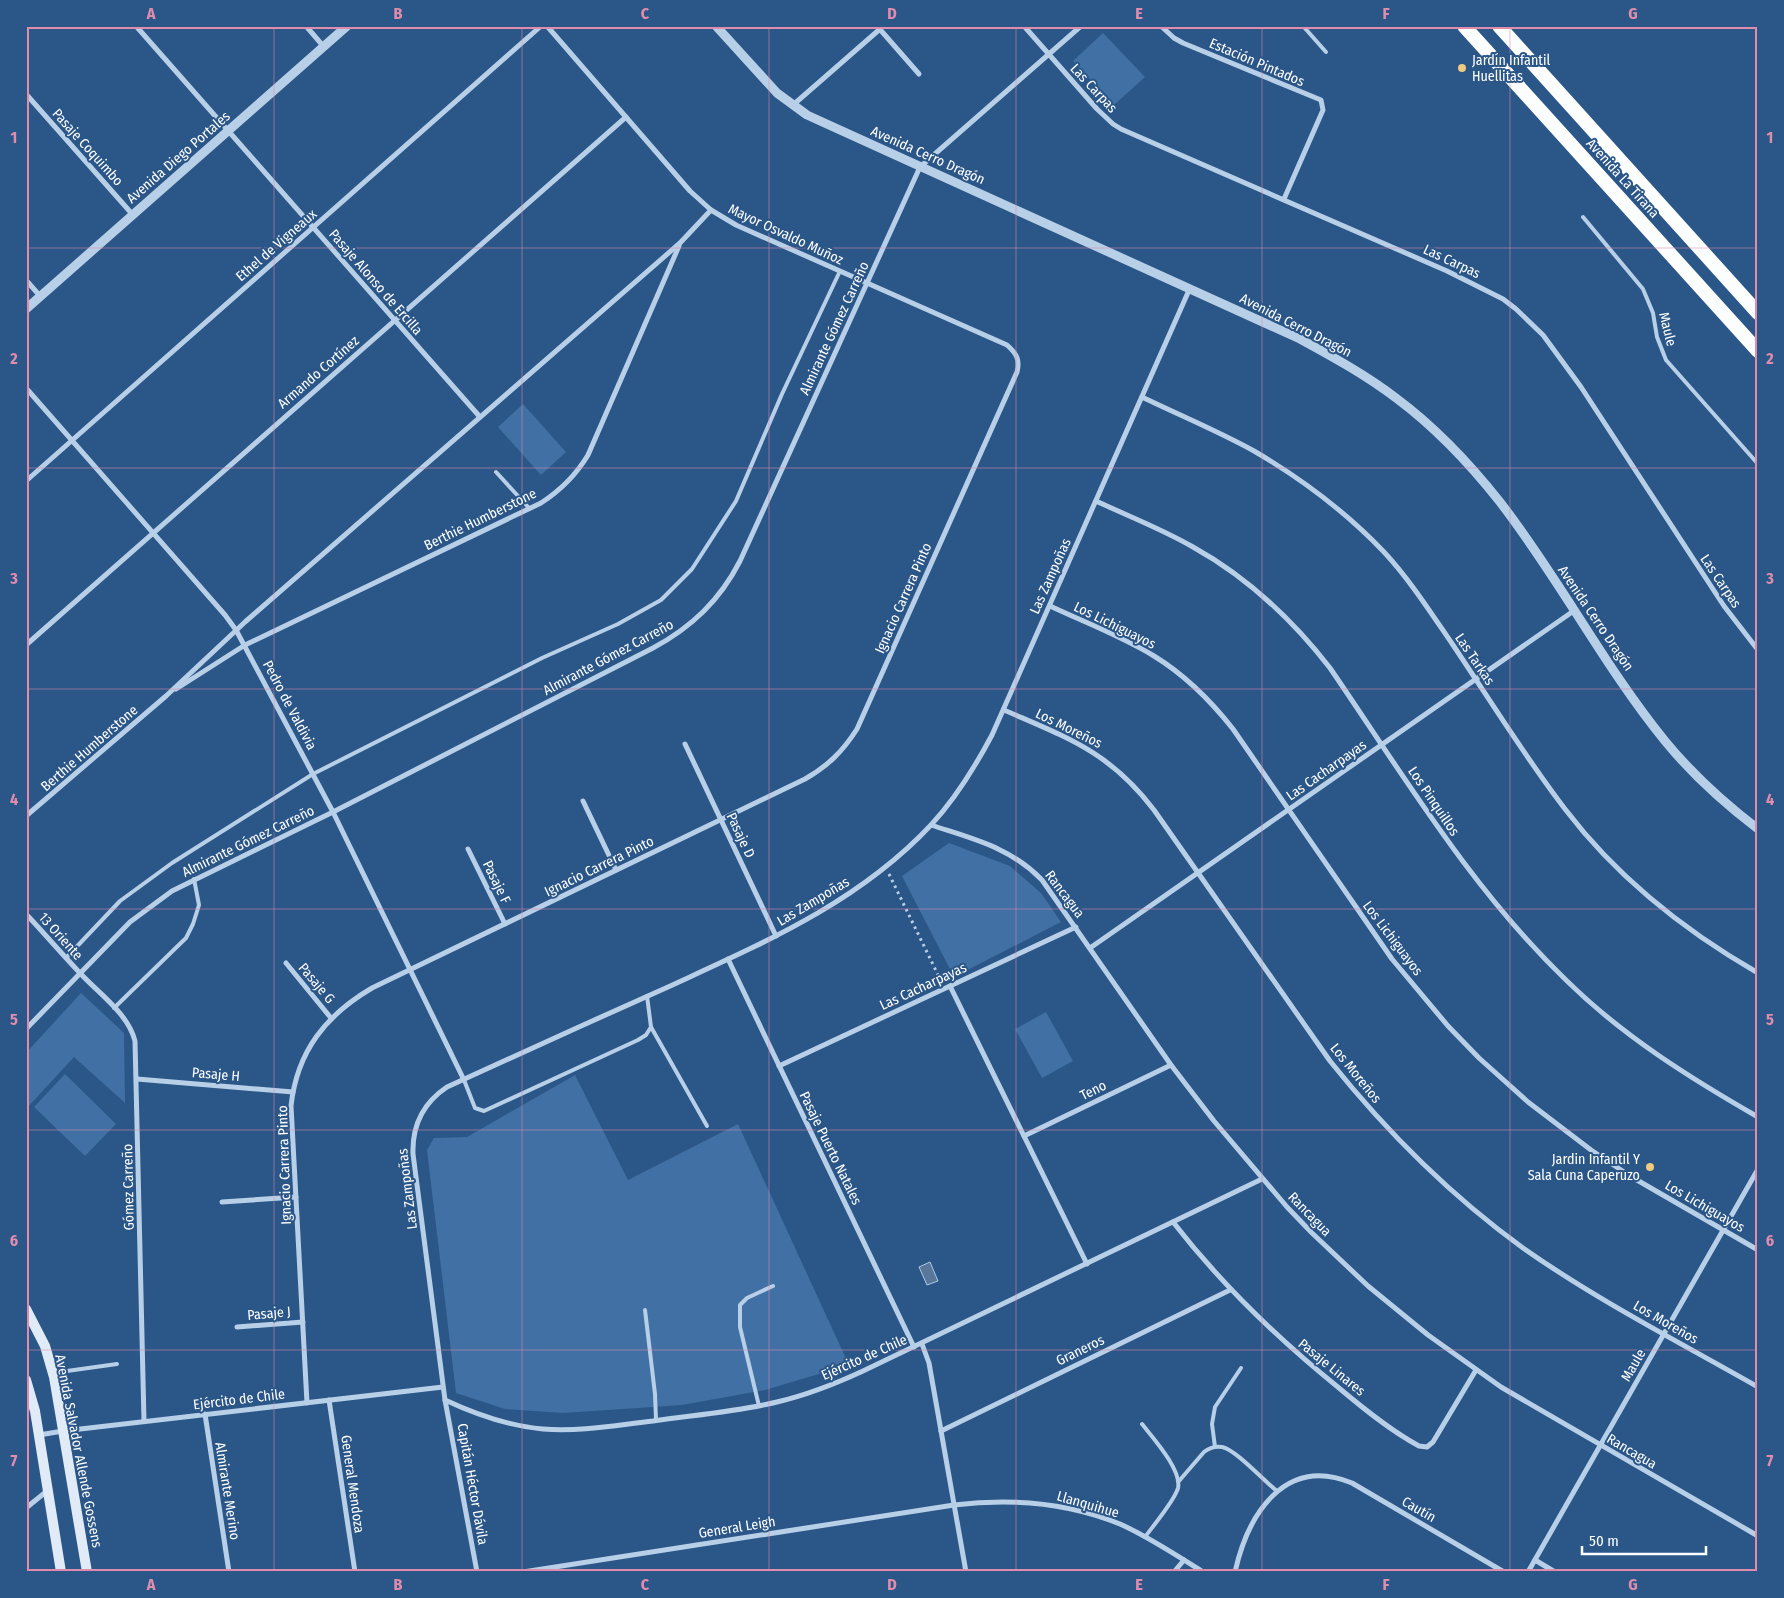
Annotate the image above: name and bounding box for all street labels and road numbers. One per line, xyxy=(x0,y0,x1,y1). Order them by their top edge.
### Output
street label: Estación Pintados xyxy=(1207,35,1307,90)
street label: Las Carpas xyxy=(1067,60,1121,116)
street label: Pasaje Coquimbo xyxy=(49,105,127,189)
street label: Avenida Diego Portales xyxy=(123,108,234,207)
street label: Avenida Cerro Dragón xyxy=(868,123,988,188)
street label: Avenida La Tirana xyxy=(1583,135,1663,222)
street label: Mayor Osvaldo Muñoz xyxy=(726,200,846,269)
street label: Ethel de Vigneaux xyxy=(232,205,321,285)
street label: Pasaje Alonso de Ercilla xyxy=(325,226,426,339)
street label: Las Carpas xyxy=(1421,241,1483,282)
street label: Almirante Gómez Carreño xyxy=(796,259,873,398)
street label: Avenida Cerro Dragón xyxy=(1237,290,1355,361)
street label: Maule xyxy=(1655,310,1680,348)
street label: Armando Cortínez xyxy=(274,332,363,412)
street label: Berthie Humberstone xyxy=(421,485,539,554)
street label: Las Zampoñas xyxy=(1026,536,1075,617)
street label: Ignacio Carrera Pinto xyxy=(871,540,935,656)
street label: Las Carpas xyxy=(1697,551,1745,611)
street label: Avenida Cerro Dragón xyxy=(1554,562,1637,674)
street label: Los Lichiguayos xyxy=(1071,598,1159,653)
street label: Almirante Gómez Carreño xyxy=(540,616,676,699)
street label: Las Tarkas xyxy=(1451,630,1498,688)
street label: Pedro de Valdivia xyxy=(259,658,320,753)
street label: Berthie Humberstone xyxy=(37,702,141,795)
street label: Los Moreños xyxy=(1033,705,1105,752)
street label: Las Cacharpayas xyxy=(1283,737,1370,804)
street label: Los Pinquillos xyxy=(1404,763,1463,839)
street label: Almirante Gómez Carreño xyxy=(179,802,317,881)
street label: Pasaje D xyxy=(723,810,758,860)
street label: Ignacio Carrera Pinto xyxy=(542,833,657,900)
street label: Pasaje F xyxy=(479,858,514,907)
street label: Rancagua xyxy=(1041,867,1088,921)
street label: Las Zampoñas xyxy=(774,873,852,930)
street label: Los Lichiguayos xyxy=(1359,898,1426,979)
street label: 13 Oriente xyxy=(35,909,86,964)
street label: Las Cacharpayas xyxy=(877,959,969,1014)
street label: Pasaje G xyxy=(295,960,338,1007)
street label: Los Moreños xyxy=(1326,1040,1385,1107)
street label: Pasaje H xyxy=(191,1064,241,1085)
street label: Teno xyxy=(1077,1077,1109,1104)
street label: Pasaje Puerto Natales xyxy=(796,1089,865,1208)
street label: Ignacio Carrera Pinto xyxy=(274,1105,295,1225)
street label: Gómez Carreño xyxy=(119,1144,138,1230)
street label: Las Zampoñas xyxy=(394,1148,421,1230)
street label: Los Lichiguayos xyxy=(1662,1177,1748,1236)
street label: Rancagua xyxy=(1284,1189,1335,1240)
street label: Los Moreños xyxy=(1630,1297,1701,1348)
street label: Pasaje J xyxy=(247,1303,291,1324)
street label: Ejército de Chile xyxy=(819,1331,910,1384)
street label: Graneros xyxy=(1053,1332,1107,1369)
street label: Pasaje Linares xyxy=(1295,1335,1369,1400)
street label: Maule xyxy=(1617,1346,1650,1385)
street label: Avenida Salvador Allende Gossens xyxy=(51,1353,106,1549)
street label: Ejército de Chile xyxy=(192,1385,286,1414)
street label: Capitán Héctor Dávila xyxy=(453,1422,492,1546)
street label: Rancagua xyxy=(1604,1430,1660,1473)
street label: General Mendoza xyxy=(337,1434,368,1534)
street label: Almirante Merino xyxy=(211,1441,244,1541)
street label: Llanquihue xyxy=(1055,1488,1121,1521)
street label: Cautín xyxy=(1399,1493,1439,1526)
street label: General Leigh xyxy=(697,1513,777,1542)

